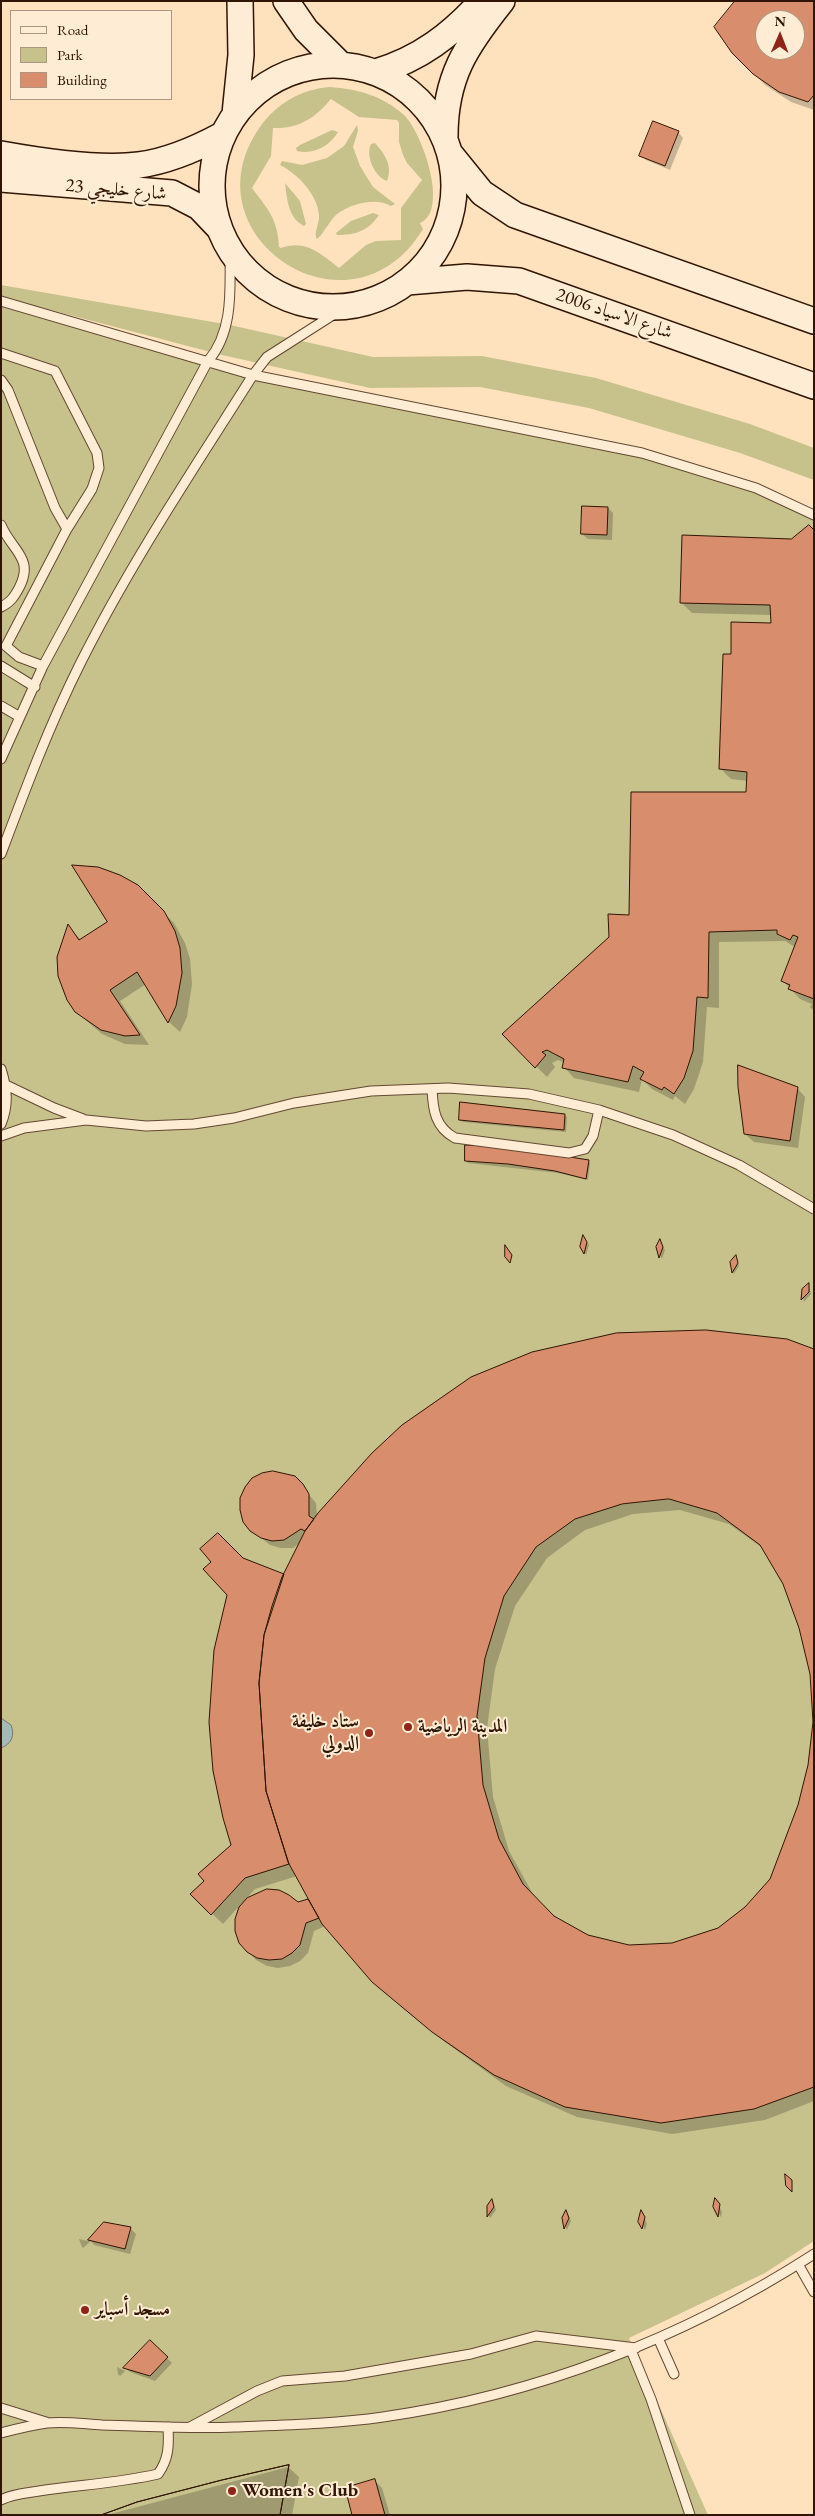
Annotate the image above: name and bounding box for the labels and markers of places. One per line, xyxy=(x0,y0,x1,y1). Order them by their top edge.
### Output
place label: ستاد خليفة الدولي xyxy=(292,1711,359,1755)
place label: المدينة الرياضية xyxy=(418,1716,507,1738)
marker: المدينة الرياضية xyxy=(402,1721,414,1733)
marker: ستاد خليفة الدولي xyxy=(363,1727,375,1739)
place label: مسجد أسباير xyxy=(95,2299,170,2321)
marker: مسجد أسباير xyxy=(79,2304,91,2316)
place label: Women's Club xyxy=(242,2480,358,2502)
marker: Women's Club xyxy=(226,2485,238,2497)

